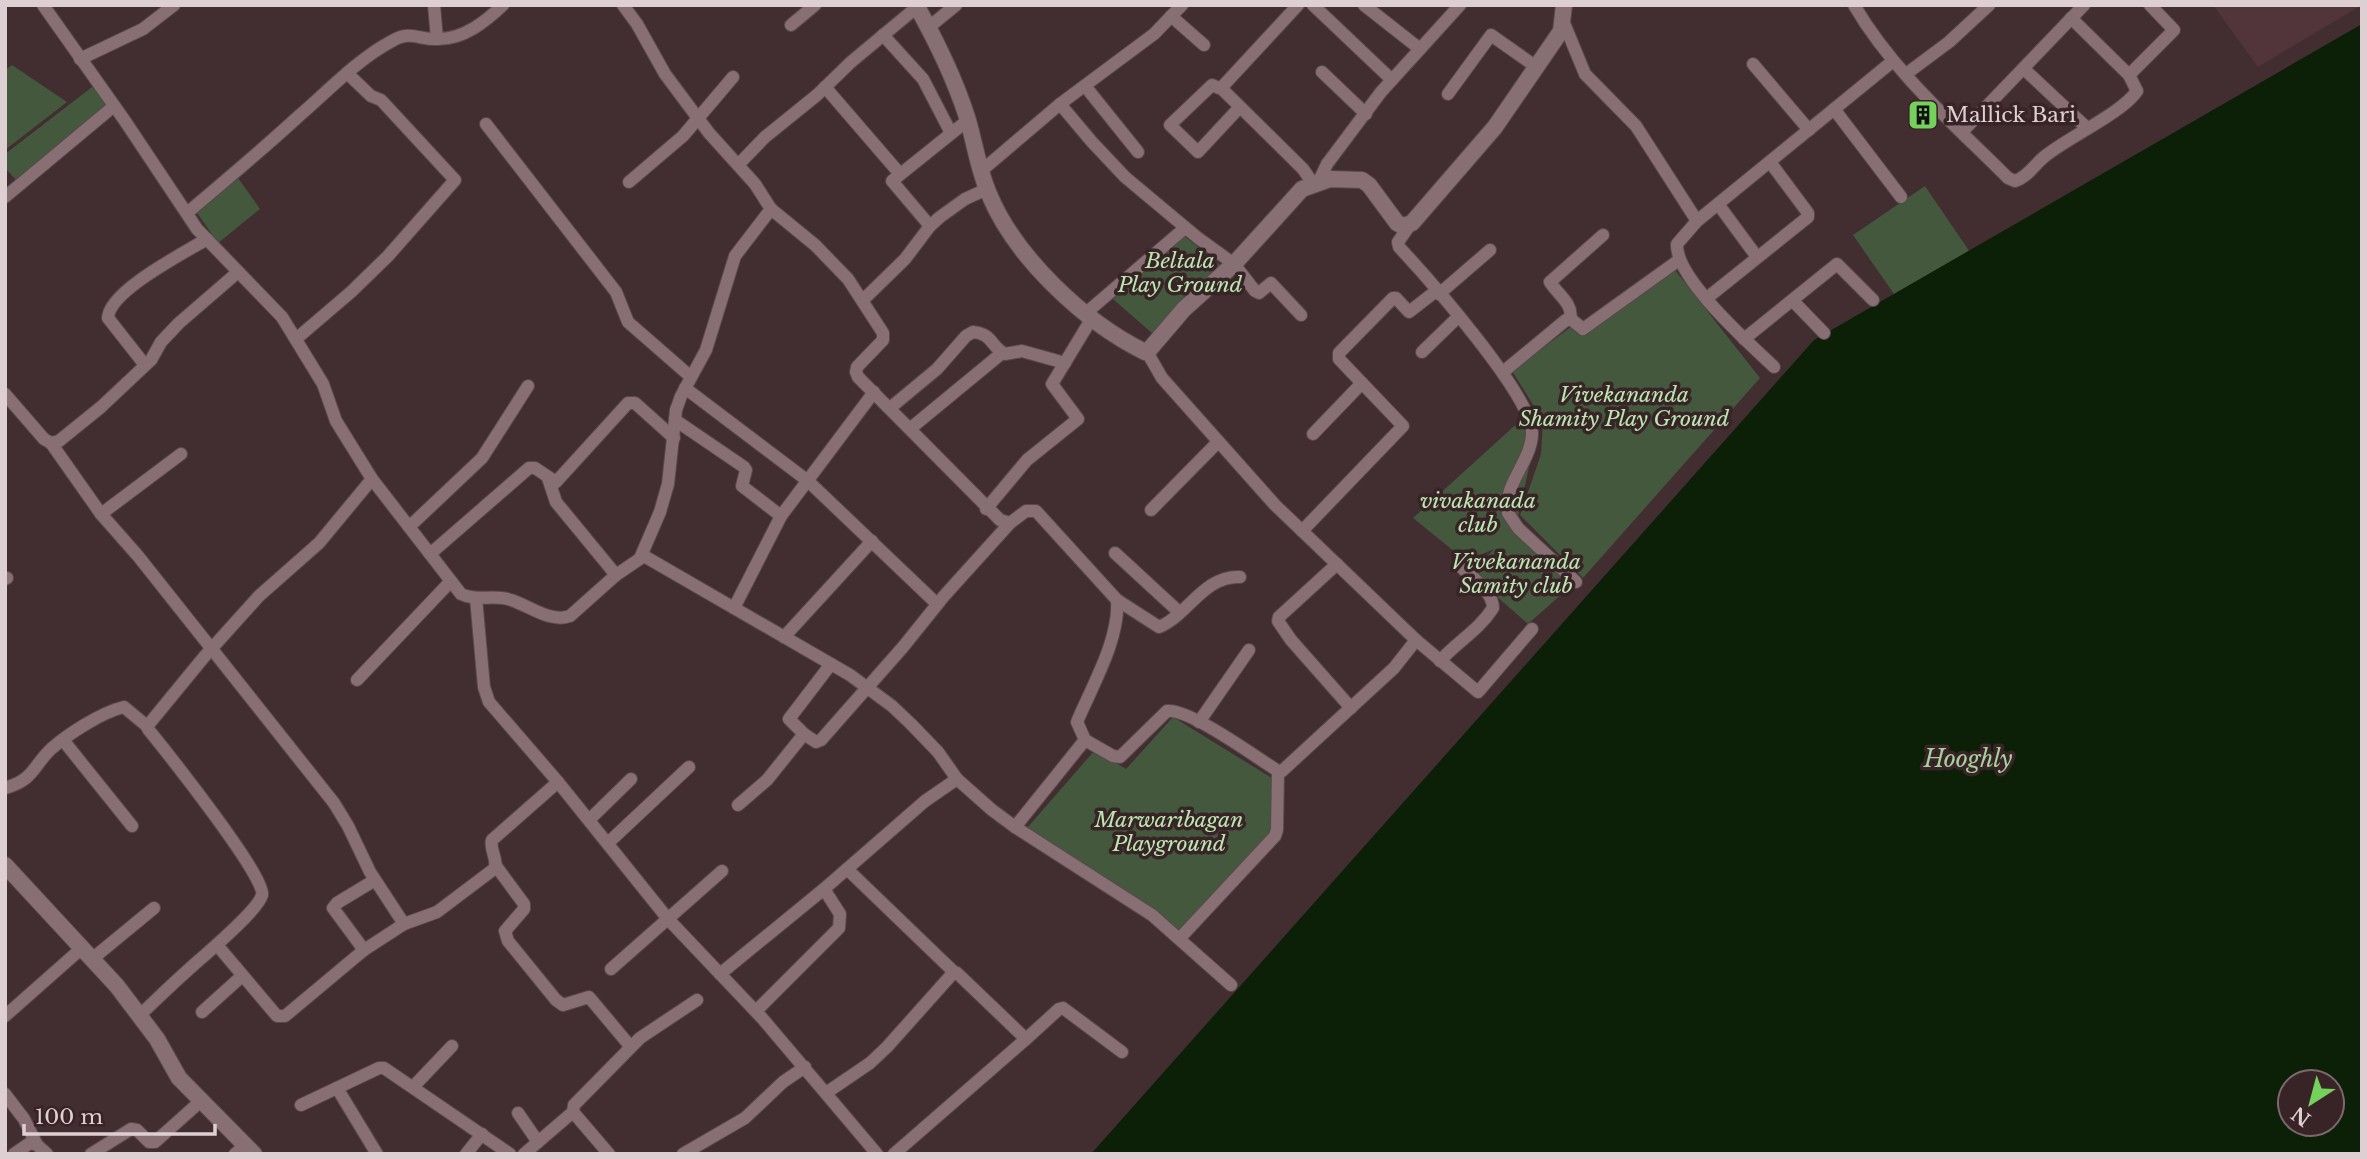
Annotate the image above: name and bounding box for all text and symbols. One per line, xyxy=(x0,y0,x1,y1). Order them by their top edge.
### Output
building icon: Mallick Bari xyxy=(1906,98,1940,132)
place label: Mallick Bari xyxy=(1946,102,2076,128)
park label: Beltala Play Ground xyxy=(1117,248,1243,298)
park label: Vivekananda Shamity Play Ground xyxy=(1519,382,1730,432)
park label: vivakanada club xyxy=(1420,488,1536,538)
park label: Vivekananda Samity club xyxy=(1451,549,1581,599)
water label: Hooghly xyxy=(1923,745,2012,773)
park label: Marwaribagan Playground xyxy=(1093,807,1244,857)
north arrow xyxy=(2276,1068,2346,1138)
scale bar xyxy=(24,1092,215,1136)
text: N xyxy=(2287,1102,2315,1131)
text: 100 m xyxy=(35,1104,103,1130)

